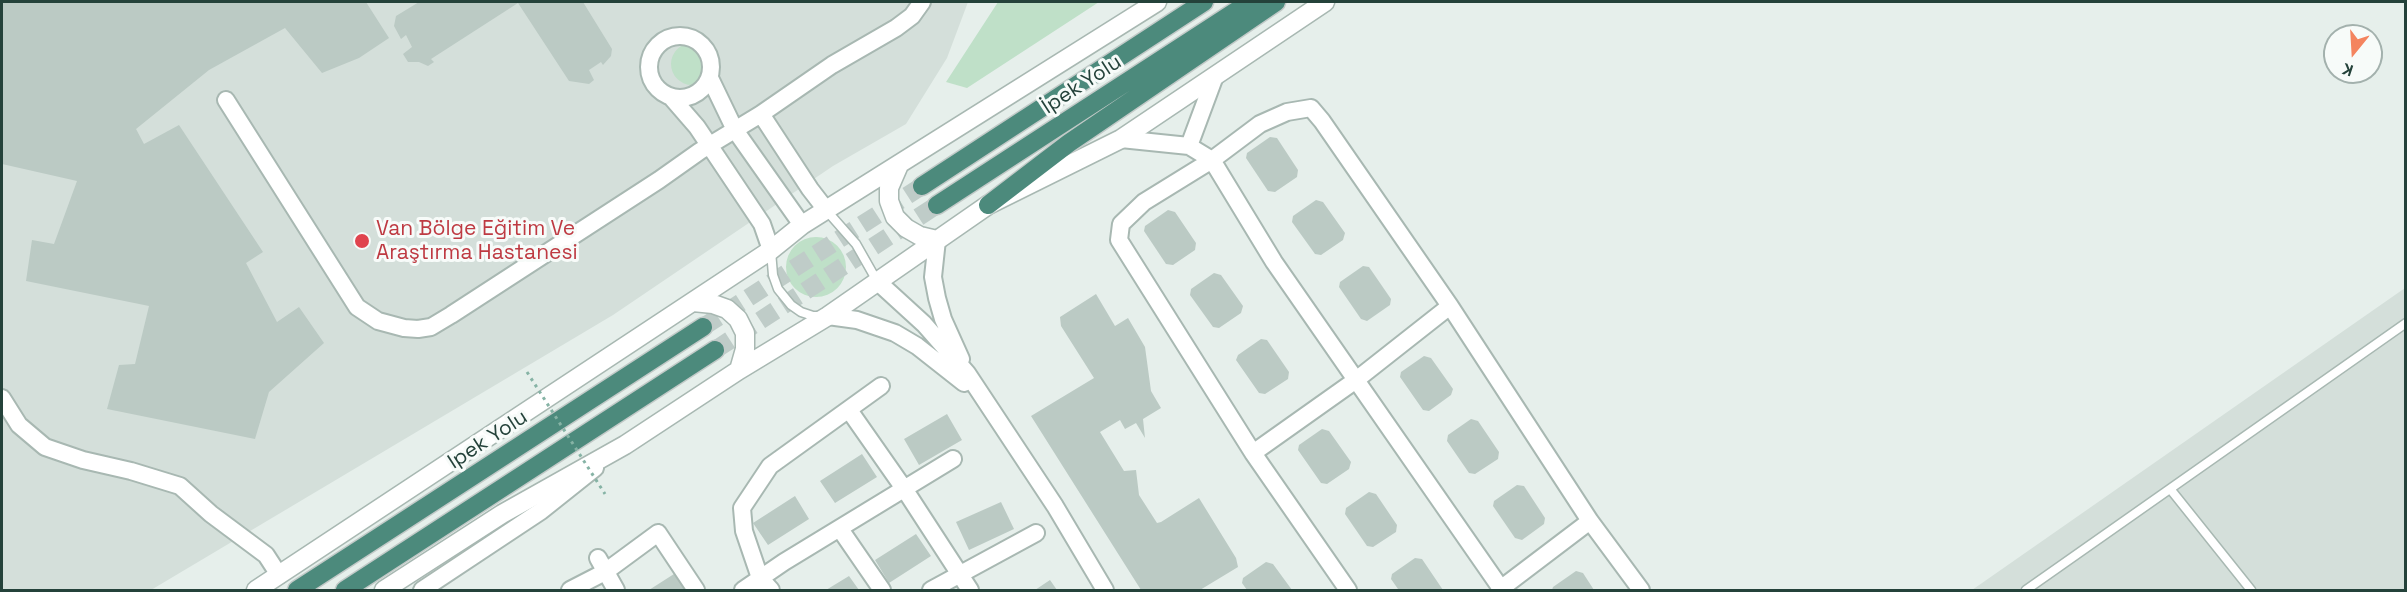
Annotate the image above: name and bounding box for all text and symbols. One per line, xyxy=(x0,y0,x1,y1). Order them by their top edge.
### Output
north arrow xyxy=(2323,24,2383,84)
street label: İpek Yolu xyxy=(1038,50,1126,120)
text: K xyxy=(2340,58,2356,81)
place label: Van Bölge Eğitim Ve Araştırma Hastanesi xyxy=(376,216,578,266)
marker: Van Bölge Eğitim Ve Araştırma Hastanesi xyxy=(353,232,371,250)
street label: Ipek Yolu xyxy=(444,405,532,475)

